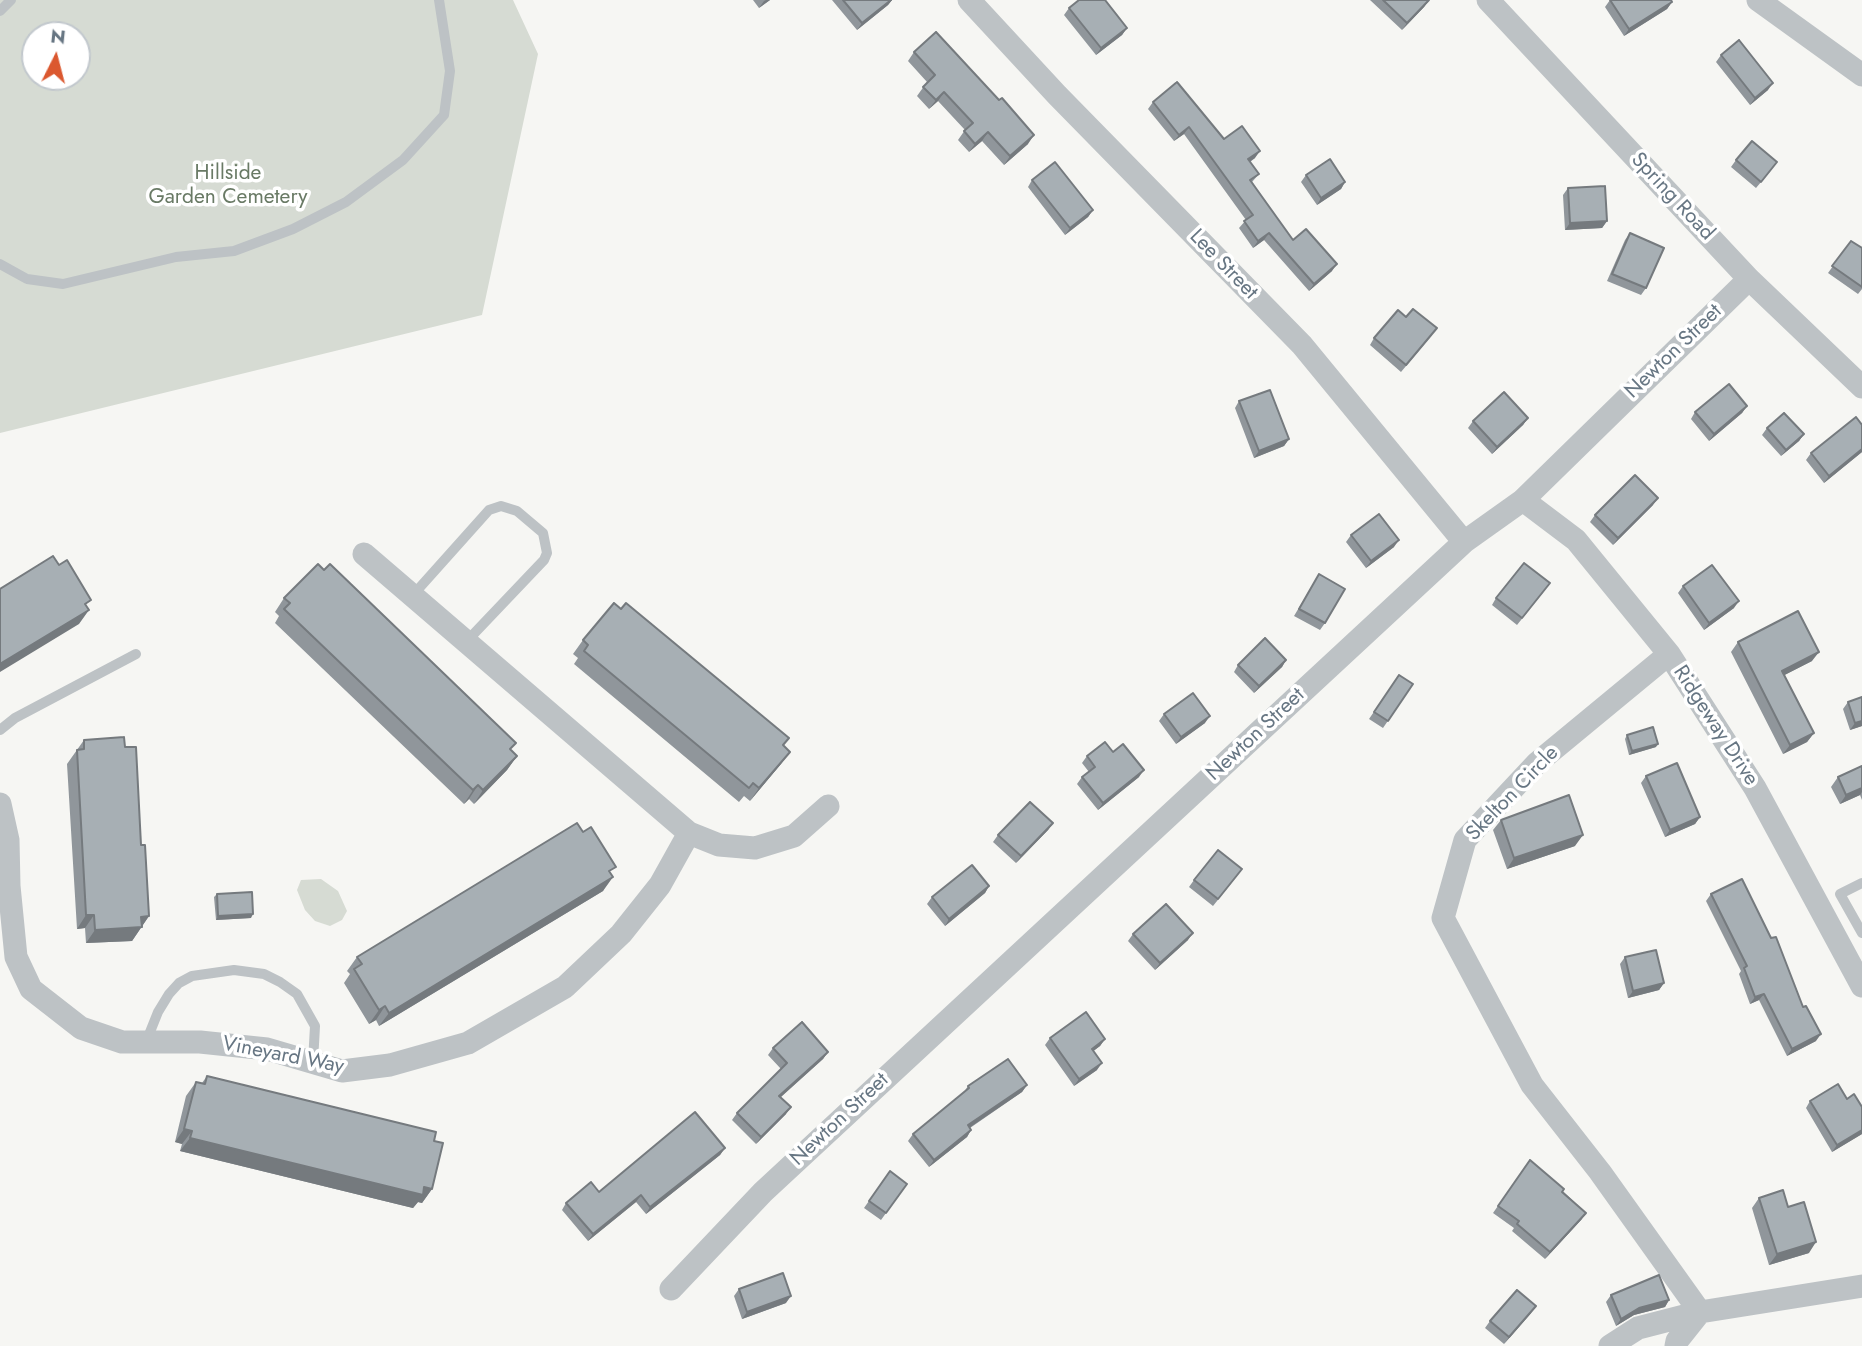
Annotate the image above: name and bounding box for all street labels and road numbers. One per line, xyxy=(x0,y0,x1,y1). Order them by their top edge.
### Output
street label: Spring Road xyxy=(1625,148,1719,246)
street label: Lee Street xyxy=(1184,225,1262,305)
street label: Newton Street xyxy=(1620,300,1728,404)
street label: Ridgeway Drive xyxy=(1667,661,1763,791)
street label: Newton Street xyxy=(1202,683,1310,787)
street label: Skelton Circle xyxy=(1461,741,1565,847)
street label: Vineyard Way xyxy=(220,1032,346,1080)
street label: Newton Street xyxy=(786,1068,894,1172)

